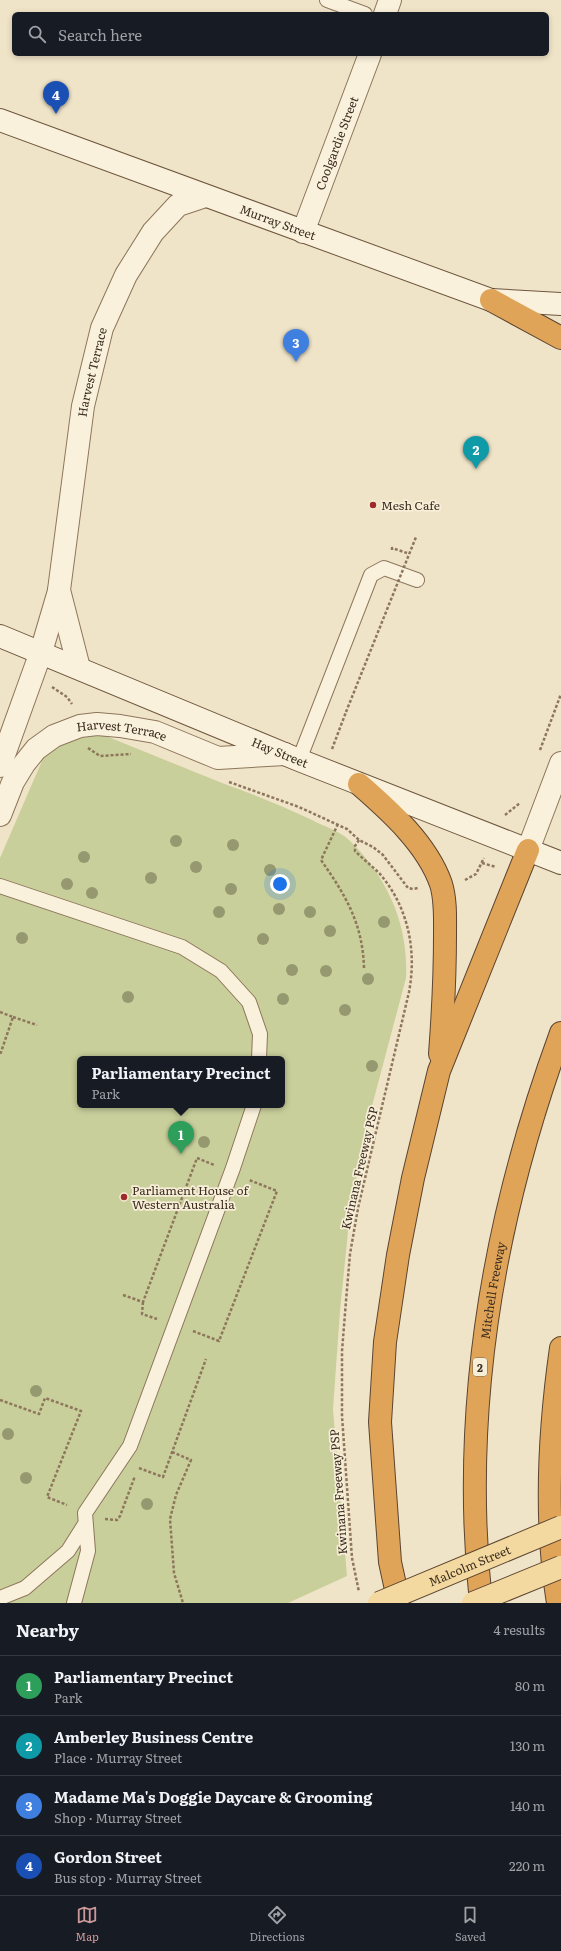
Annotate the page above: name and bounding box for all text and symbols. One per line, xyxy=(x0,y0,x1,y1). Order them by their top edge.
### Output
search box xyxy=(12,12,549,56)
icon: search xyxy=(26,23,48,45)
text: Search here xyxy=(58,23,142,46)
pin: 4 xyxy=(43,81,69,114)
street label: Coolgardie Street xyxy=(311,93,362,193)
street label: Murray Street xyxy=(237,200,319,244)
street label: Harvest Terrace xyxy=(73,325,111,418)
pin: 3 xyxy=(283,329,309,362)
pin: 2 xyxy=(463,436,489,469)
place label: Mesh Cafe xyxy=(381,496,440,514)
marker: Mesh Cafe xyxy=(368,500,378,510)
street label: Harvest Terrace xyxy=(75,715,170,745)
street label: Hay Street xyxy=(249,732,311,772)
your location xyxy=(270,874,290,894)
popup xyxy=(77,1056,285,1108)
text: Parliamentary Precinct xyxy=(92,1061,270,1084)
text: Park xyxy=(92,1084,120,1103)
street label: Kwinana Freeway PSP xyxy=(336,1105,382,1231)
pin: 1 xyxy=(168,1121,194,1154)
place label: Parliament House of Western Australia xyxy=(132,1181,249,1213)
marker: Parliament House of Western Australia xyxy=(119,1192,129,1202)
street label: Mitchell Freeway xyxy=(476,1240,510,1340)
road number: 2 xyxy=(473,1358,487,1376)
street label: Kwinana Freeway PSP xyxy=(325,1429,351,1555)
street label: Malcolm Street xyxy=(426,1540,513,1590)
text: Nearby xyxy=(16,1617,79,1642)
text: 4 results xyxy=(494,1620,545,1639)
text: Parliamentary Precinct xyxy=(54,1665,233,1688)
text: 1 xyxy=(26,1676,32,1695)
text: 80 m xyxy=(515,1676,545,1695)
text: Park xyxy=(54,1688,83,1707)
text: Amberley Business Centre xyxy=(54,1725,253,1748)
text: 2 xyxy=(26,1736,32,1755)
text: 130 m xyxy=(510,1736,545,1755)
text: Place · Murray Street xyxy=(54,1748,182,1767)
text: Madame Ma's Doggie Daycare & Grooming xyxy=(54,1785,372,1808)
text: 3 xyxy=(25,1796,33,1815)
text: 140 m xyxy=(510,1796,545,1815)
text: Shop · Murray Street xyxy=(54,1808,182,1827)
text: Gordon Street xyxy=(54,1845,162,1868)
text: 4 xyxy=(25,1856,33,1875)
text: 220 m xyxy=(509,1856,545,1875)
text: Bus stop · Murray Street xyxy=(54,1868,202,1887)
tab: Map xyxy=(75,1904,99,1944)
tab: Directions xyxy=(249,1904,304,1944)
tab: Saved xyxy=(455,1904,486,1944)

